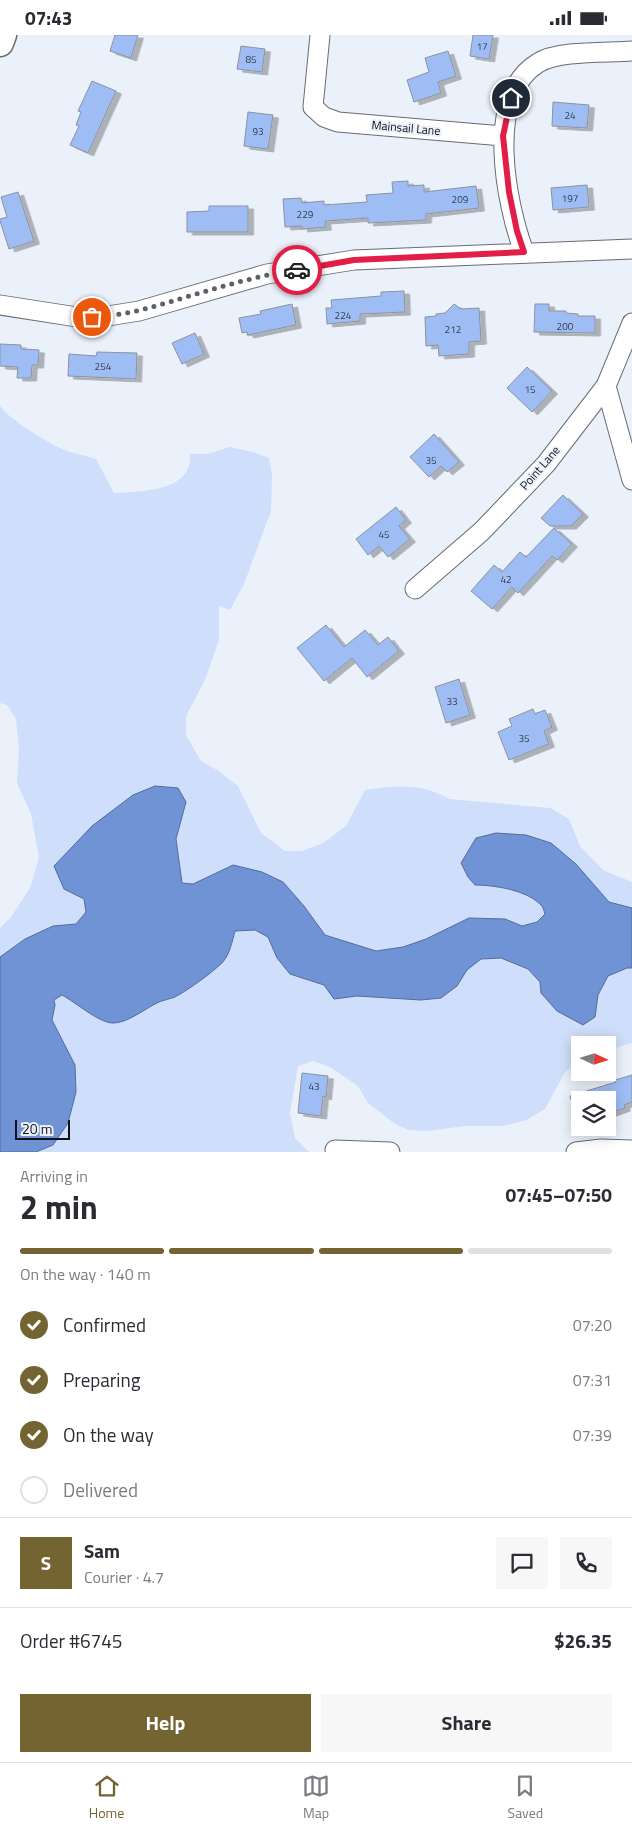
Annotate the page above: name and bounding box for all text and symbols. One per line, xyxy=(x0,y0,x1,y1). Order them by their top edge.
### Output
text: 07:43 xyxy=(25,3,72,32)
house number: 17 xyxy=(476,39,488,54)
house number: 85 xyxy=(245,52,257,67)
pin xyxy=(490,77,532,119)
icon: home xyxy=(497,84,525,112)
house number: 24 xyxy=(564,108,576,123)
street label: Mainsail Lane xyxy=(371,115,441,140)
house number: 93 xyxy=(252,124,264,139)
house number: 197 xyxy=(562,191,578,206)
house number: 209 xyxy=(452,192,469,207)
house number: 229 xyxy=(297,207,314,222)
courier xyxy=(272,245,322,295)
icon: car xyxy=(283,256,311,284)
pin xyxy=(71,296,113,338)
icon: bag xyxy=(78,303,106,331)
house number: 224 xyxy=(335,308,352,323)
house number: 200 xyxy=(557,319,574,334)
house number: 212 xyxy=(445,322,461,337)
house number: 254 xyxy=(95,359,112,374)
house number: 15 xyxy=(524,382,536,397)
street label: Point Lane xyxy=(515,441,564,494)
house number: 35 xyxy=(425,453,437,468)
house number: 45 xyxy=(378,527,390,542)
house number: 42 xyxy=(500,572,512,587)
house number: 33 xyxy=(446,694,458,709)
house number: 35 xyxy=(518,731,530,746)
north arrow xyxy=(571,1036,616,1081)
map controls xyxy=(571,1036,616,1136)
house number: 43 xyxy=(308,1079,320,1094)
button: layers xyxy=(571,1091,616,1136)
scale bar xyxy=(15,1117,70,1140)
text: 20 m xyxy=(22,1118,52,1139)
text: Arriving in xyxy=(20,1164,88,1188)
text: 07:45–07:50 xyxy=(505,1180,612,1209)
text: 2 min xyxy=(20,1183,98,1231)
text: On the way · 140 m xyxy=(20,1262,151,1286)
text: Confirmed xyxy=(63,1310,146,1339)
icon: check xyxy=(20,1311,48,1339)
text: 07:20 xyxy=(573,1313,612,1337)
text: Preparing xyxy=(63,1365,140,1394)
icon: check xyxy=(20,1366,48,1394)
text: 07:31 xyxy=(573,1368,612,1392)
text: On the way xyxy=(63,1420,154,1449)
icon: check xyxy=(20,1421,48,1449)
text: 07:39 xyxy=(573,1423,612,1447)
text: Delivered xyxy=(63,1475,138,1504)
text: Sam xyxy=(84,1536,120,1565)
button: chat xyxy=(496,1537,548,1589)
button: phone xyxy=(560,1537,612,1589)
text: S xyxy=(41,1548,51,1577)
text: Courier · 4.7 xyxy=(84,1565,164,1589)
text: Order #6745 xyxy=(20,1626,122,1655)
text: $26.35 xyxy=(554,1626,612,1655)
button: Help xyxy=(20,1694,311,1752)
button: Share xyxy=(321,1694,612,1752)
tab: Home xyxy=(89,1772,124,1823)
tab: Map xyxy=(302,1772,330,1823)
tab: Saved xyxy=(508,1772,543,1823)

